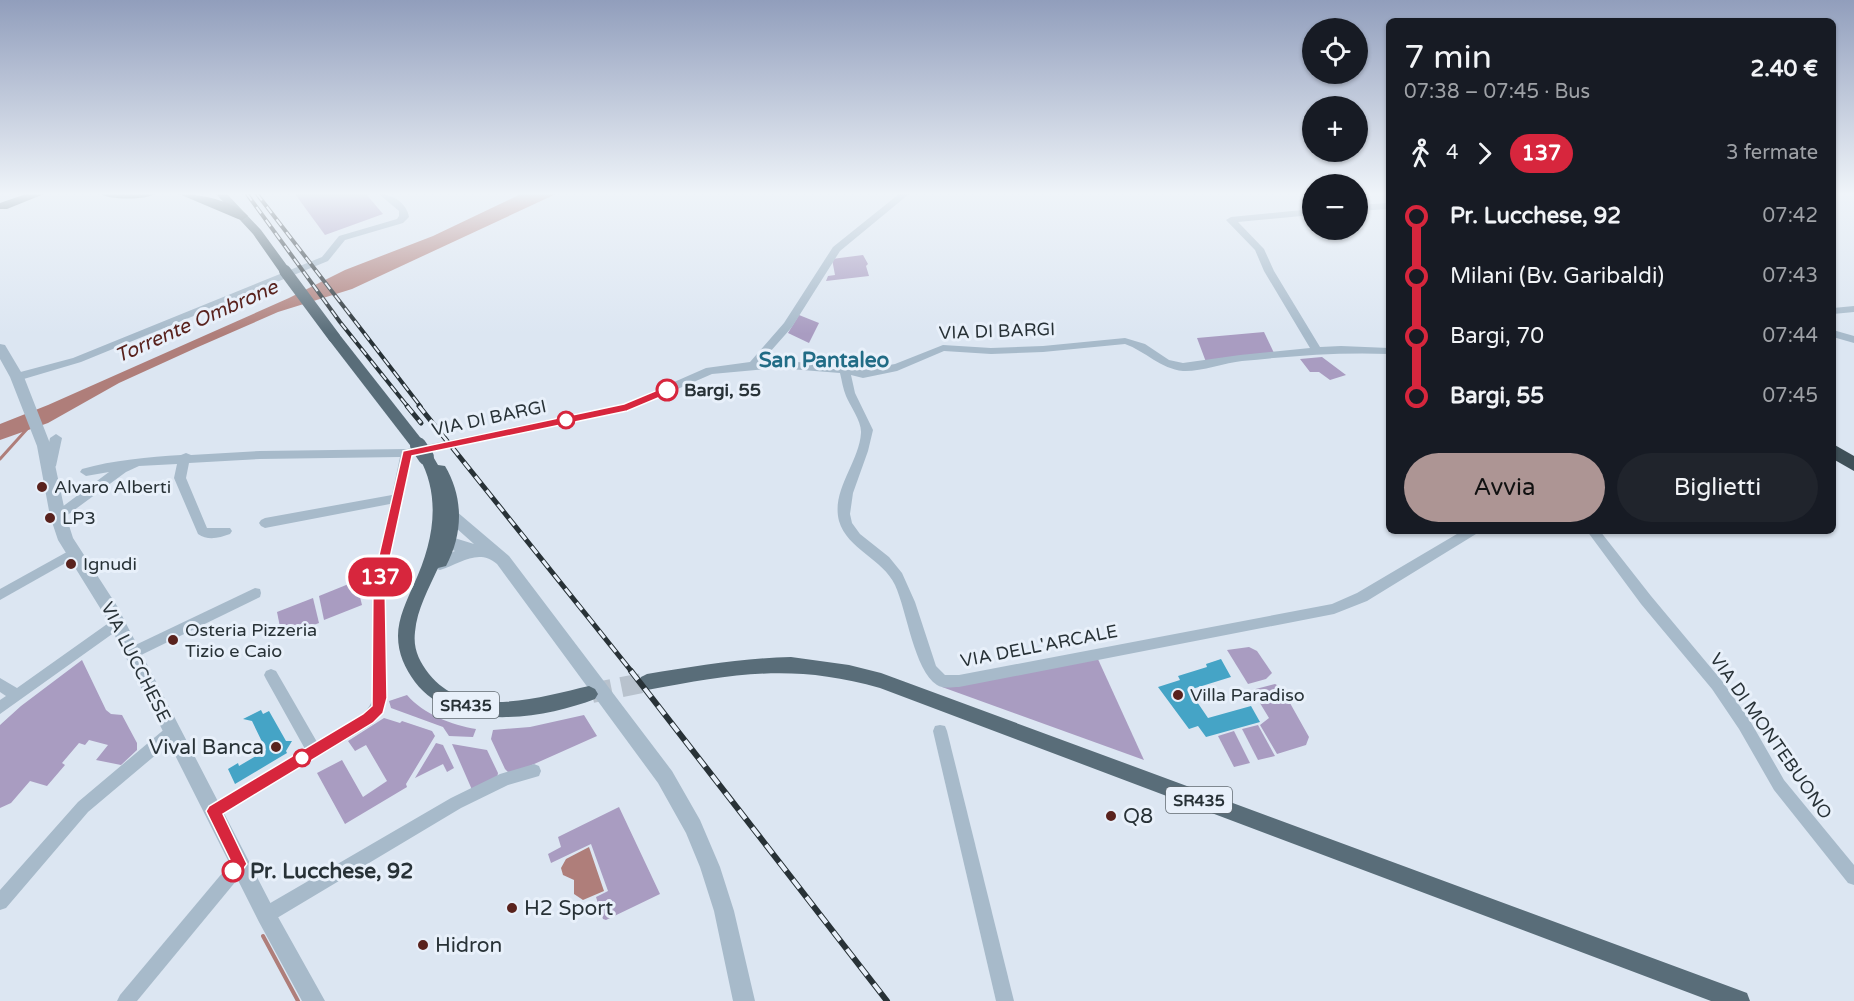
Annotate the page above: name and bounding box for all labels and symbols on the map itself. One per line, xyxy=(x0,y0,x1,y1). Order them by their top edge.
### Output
water label: Torrente Ombrone xyxy=(111,275,283,369)
street label: VIA DI BARGI xyxy=(938,318,1056,344)
district label: San Pantaleo xyxy=(759,348,890,373)
marker: Bargi, 55 xyxy=(656,379,678,401)
place label: Bargi, 55 xyxy=(684,379,761,401)
street label: VIA DI BARGI xyxy=(430,395,548,441)
unlabelled marker xyxy=(557,411,575,429)
place label: Alvaro Alberti xyxy=(54,476,171,498)
marker: Alvaro Alberti xyxy=(35,480,49,494)
place label: LP3 xyxy=(62,507,96,529)
marker: LP3 xyxy=(43,511,57,525)
place label: Ignudi xyxy=(83,553,137,575)
marker: Ignudi xyxy=(64,557,78,571)
line badge: 137 xyxy=(346,558,415,596)
street label: VIA LUCCHESE xyxy=(96,598,176,726)
place label: Osteria Pizzeria Tizio e Caio xyxy=(185,619,317,662)
street label: VIA DELL'ARCALE xyxy=(959,620,1119,672)
marker: Osteria Pizzeria Tizio e Caio xyxy=(166,633,180,647)
street label: VIA DI MONTEBUONO xyxy=(1705,649,1837,823)
place label: Villa Paradiso xyxy=(1190,684,1305,706)
marker: Villa Paradiso xyxy=(1171,688,1185,702)
road number: SR435 xyxy=(433,692,499,718)
place label: Vival Banca xyxy=(149,735,264,760)
marker: Vival Banca xyxy=(269,740,283,754)
unlabelled marker xyxy=(293,749,311,767)
road number: SR435 xyxy=(1166,787,1232,813)
place label: Q8 xyxy=(1123,804,1153,829)
marker: Q8 xyxy=(1104,809,1118,823)
place label: Pr. Lucchese, 92 xyxy=(250,859,413,884)
marker: Pr. Lucchese, 92 xyxy=(222,860,244,882)
place label: H2 Sport xyxy=(524,896,613,921)
marker: H2 Sport xyxy=(505,901,519,915)
place label: Hidron xyxy=(435,933,502,958)
marker: Hidron xyxy=(416,938,430,952)

